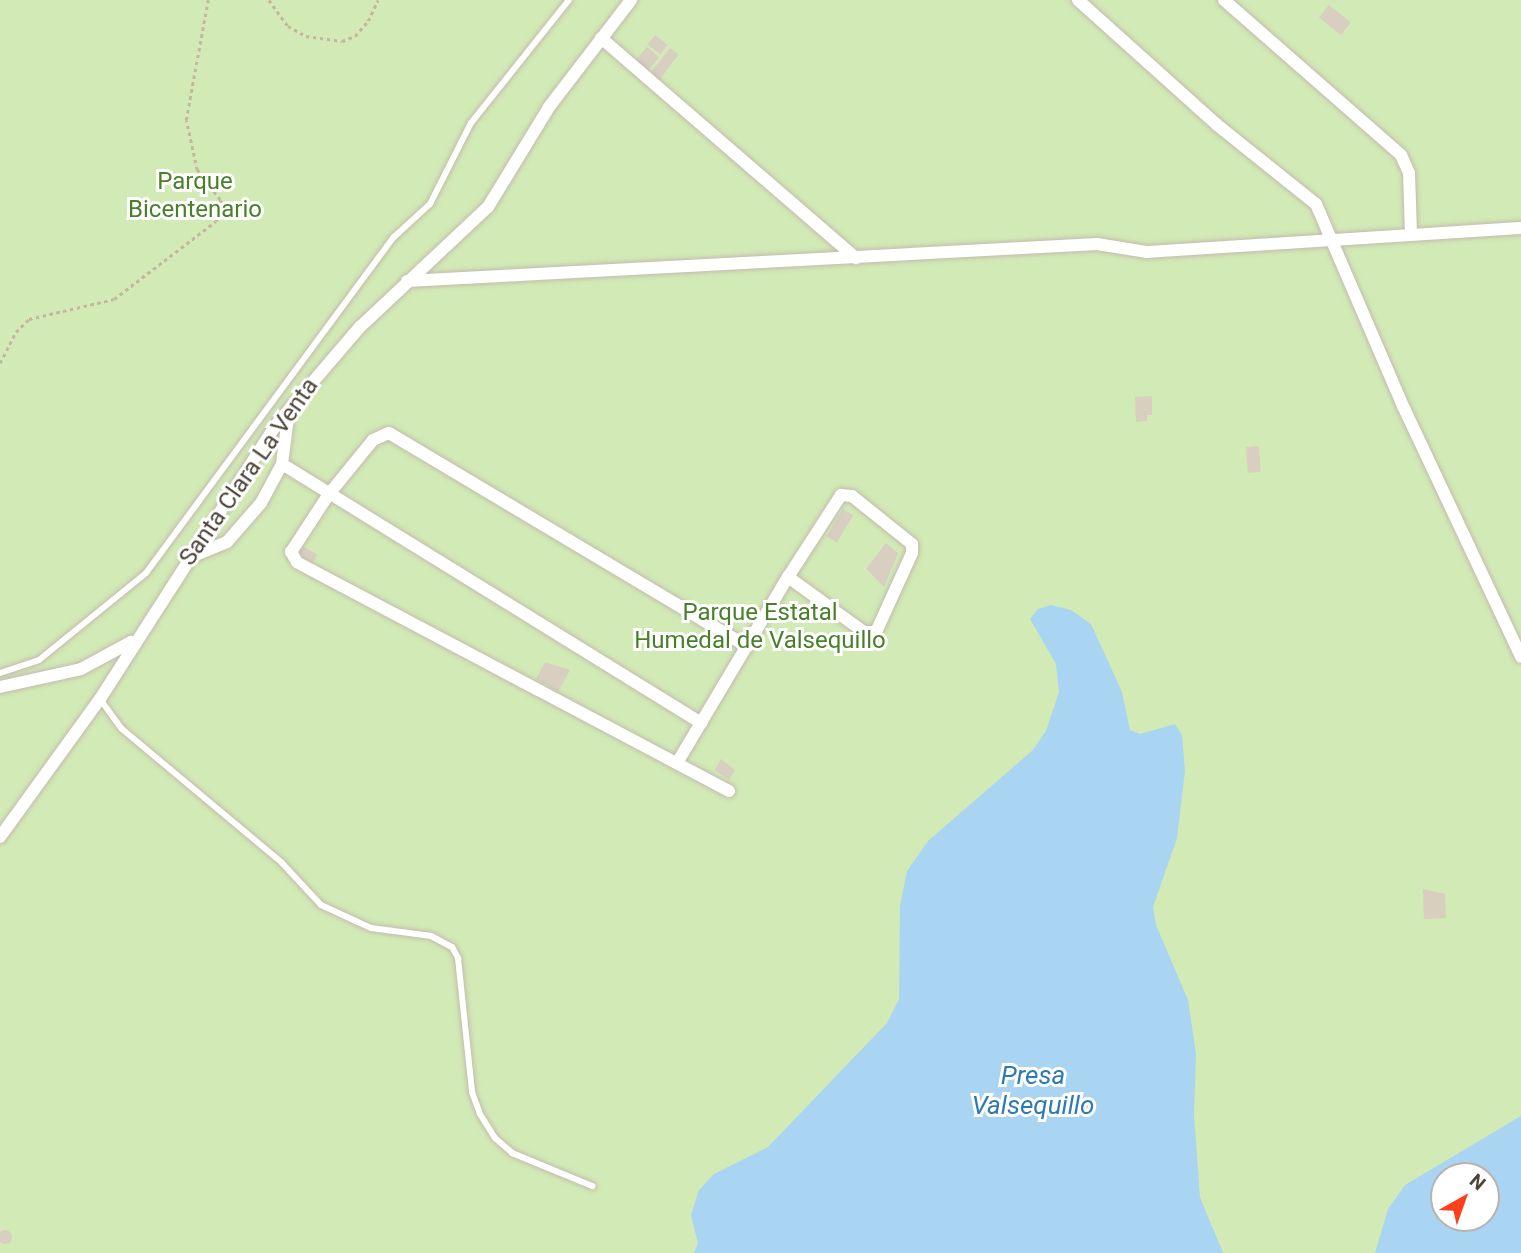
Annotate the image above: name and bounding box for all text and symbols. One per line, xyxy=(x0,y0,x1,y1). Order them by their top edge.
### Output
park label: Parque Bicentenario xyxy=(128,168,262,224)
street label: Santa Clara La Venta xyxy=(173,373,325,571)
park label: Parque Estatal Humedal de Valsequillo xyxy=(634,599,886,655)
water label: Presa Valsequillo xyxy=(972,1060,1094,1122)
north arrow xyxy=(1430,1162,1500,1232)
text: N xyxy=(1465,1169,1490,1195)

